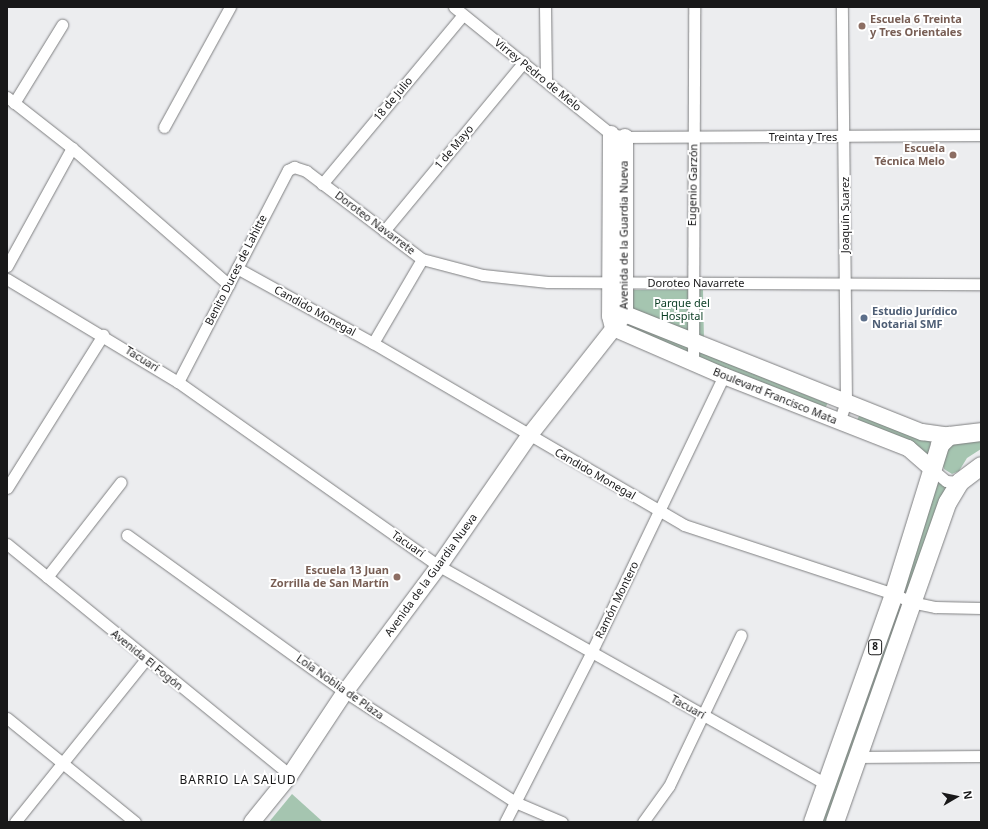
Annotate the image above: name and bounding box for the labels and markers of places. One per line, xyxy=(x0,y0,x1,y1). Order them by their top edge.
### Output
place label: Escuela 6 Treinta y Tres Orientales xyxy=(870,13,962,39)
marker: Escuela 6 Treinta y Tres Orientales xyxy=(857,21,867,31)
place label: Escuela Técnica Melo xyxy=(875,142,945,168)
marker: Escuela Técnica Melo xyxy=(948,150,958,160)
place label: Estudio Jurídico Notarial SMF xyxy=(872,305,957,331)
marker: Estudio Jurídico Notarial SMF xyxy=(859,313,869,323)
place label: Escuela 13 Juan Zorrilla de San Martín xyxy=(270,564,389,590)
marker: Escuela 13 Juan Zorrilla de San Martín xyxy=(392,572,402,582)

